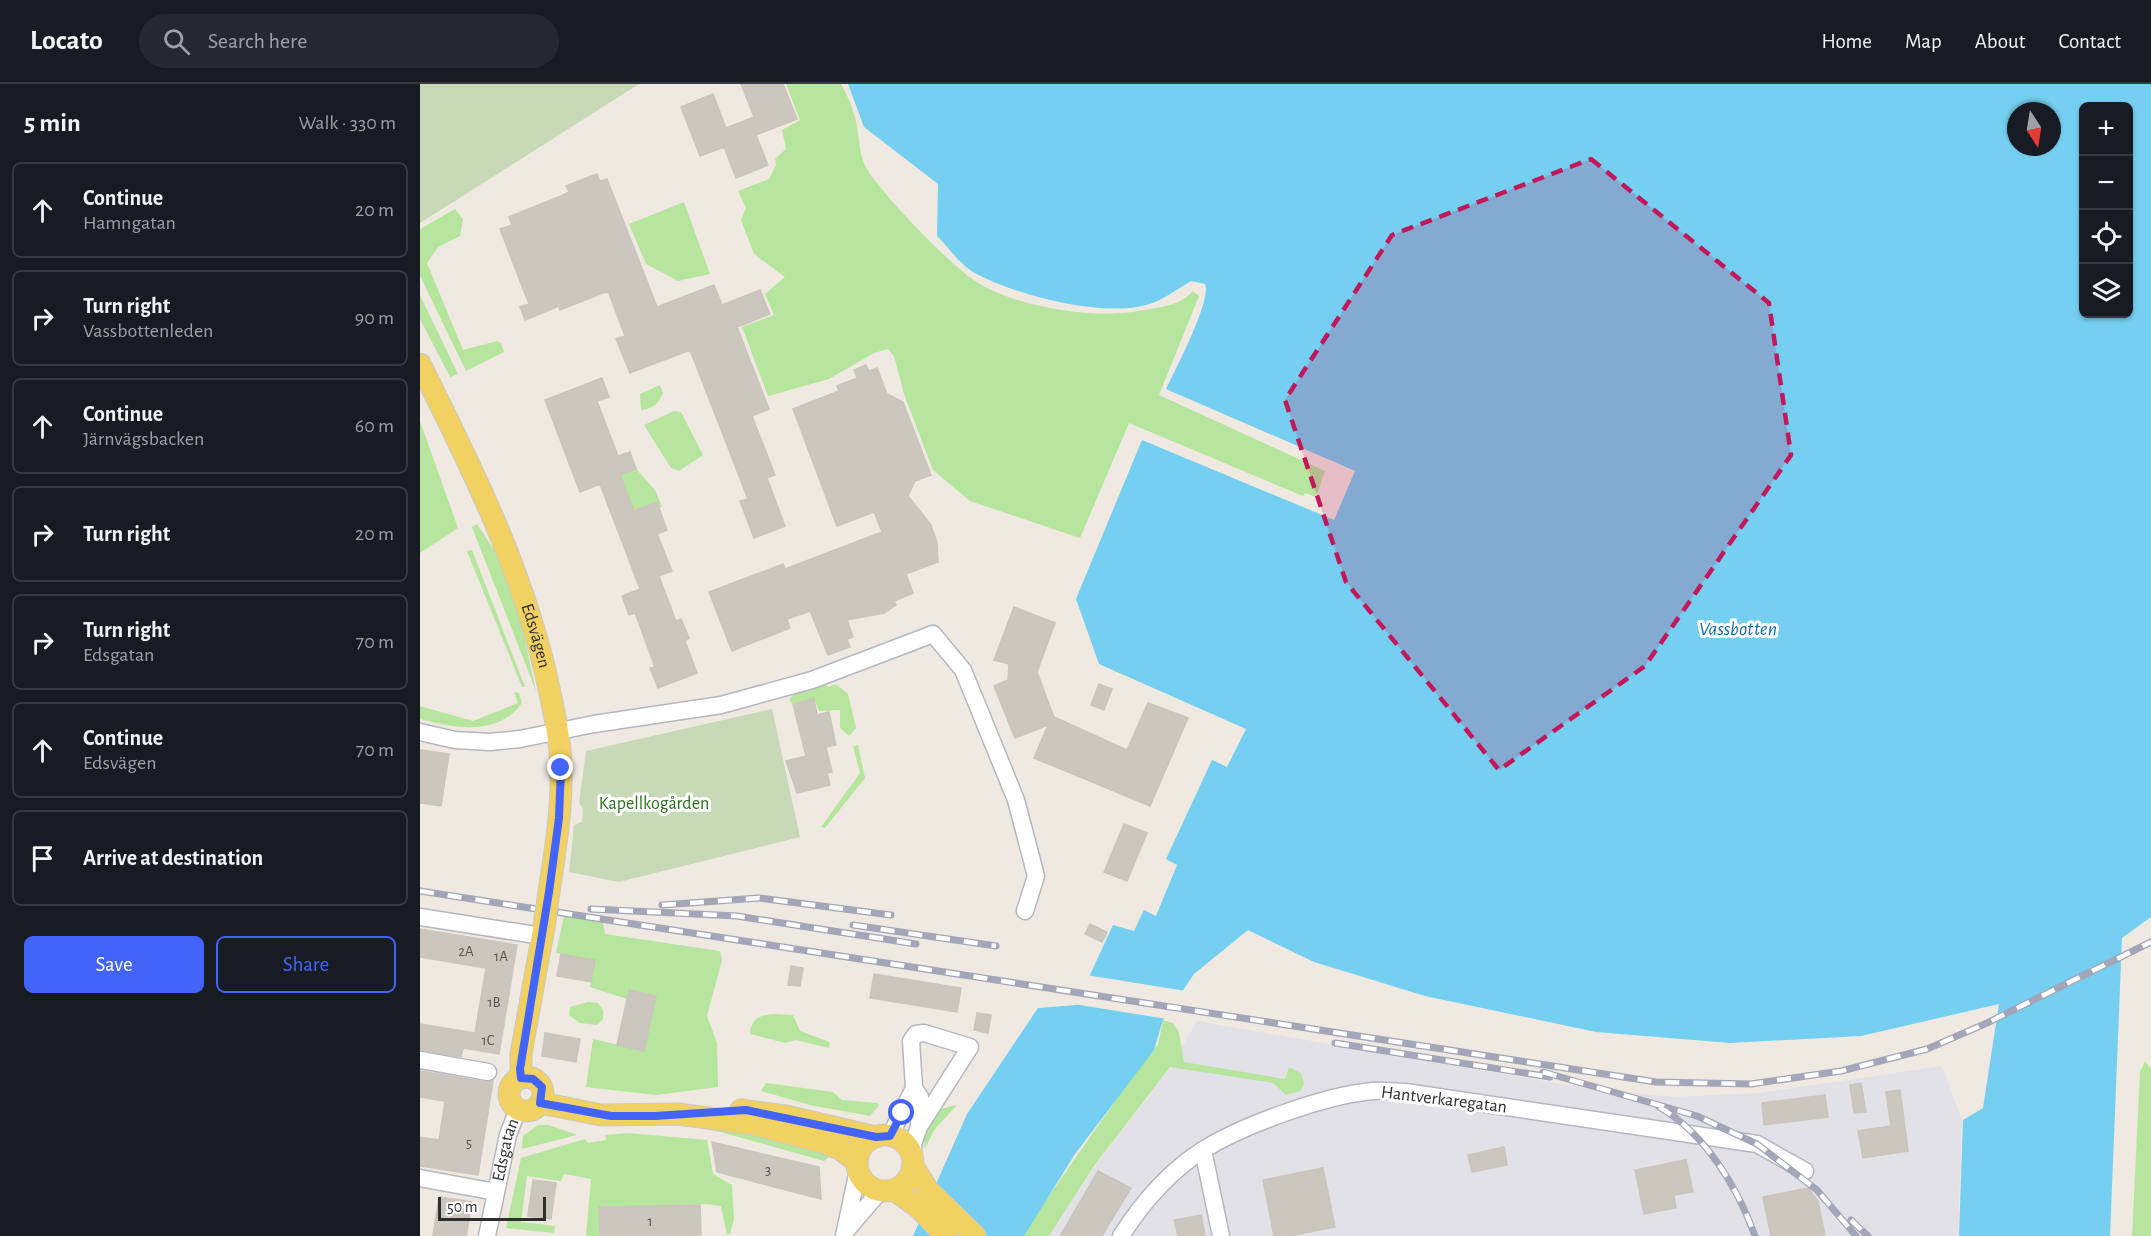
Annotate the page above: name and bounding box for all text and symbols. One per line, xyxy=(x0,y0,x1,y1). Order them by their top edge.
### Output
search box xyxy=(139,14,559,68)
icon: search xyxy=(160,25,193,58)
text: Locato xyxy=(30,27,103,55)
text: Search here xyxy=(208,30,307,52)
text: Home xyxy=(1821,31,1872,52)
text: Map xyxy=(1905,31,1942,52)
text: About xyxy=(1975,31,2025,52)
text: Contact xyxy=(2058,31,2121,52)
north arrow xyxy=(2007,102,2061,156)
map controls xyxy=(2079,102,2133,318)
button: + xyxy=(2079,102,2133,156)
text: 5 min xyxy=(24,110,81,136)
text: Walk · 330 m xyxy=(298,113,396,133)
button: − xyxy=(2079,156,2133,210)
text: Continue xyxy=(83,187,163,209)
icon: ahead xyxy=(26,194,59,227)
text: 20 m xyxy=(355,200,394,220)
button: locate xyxy=(2079,210,2133,264)
text: Hamngatan xyxy=(83,213,176,233)
button: layers xyxy=(2079,264,2133,318)
text: Turn right xyxy=(83,295,170,317)
icon: right xyxy=(26,302,59,335)
text: 90 m xyxy=(355,308,394,328)
text: Vassbottenleden xyxy=(83,321,213,341)
text: Continue xyxy=(83,403,163,425)
icon: ahead xyxy=(26,410,59,443)
text: 60 m xyxy=(355,416,394,436)
text: Järnvägsbacken xyxy=(83,429,204,449)
icon: right xyxy=(26,518,59,551)
text: Turn right xyxy=(83,523,170,545)
text: 20 m xyxy=(355,524,394,544)
street label: Edsvägen xyxy=(518,601,553,670)
text: Turn right xyxy=(83,619,170,641)
water label: Vassbotten xyxy=(1699,619,1777,639)
icon: right xyxy=(26,626,59,659)
text: 70 m xyxy=(356,632,394,652)
text: Edsgatan xyxy=(83,645,154,665)
text: Continue xyxy=(83,727,163,749)
icon: ahead xyxy=(26,734,59,767)
text: 70 m xyxy=(356,740,394,760)
text: Edsvägen xyxy=(83,753,157,773)
route end xyxy=(547,754,573,780)
park label: Kapellkogården xyxy=(599,795,709,813)
icon: arrive xyxy=(26,842,59,875)
text: Arrive at destination xyxy=(83,847,263,869)
button: Save xyxy=(24,936,204,993)
button: Share xyxy=(216,936,396,993)
house number: 2A xyxy=(458,944,474,959)
house number: 1A xyxy=(494,949,508,964)
house number: 1B xyxy=(487,995,501,1010)
house number: 1C xyxy=(482,1033,495,1048)
street label: Hantverkaregatan xyxy=(1380,1083,1508,1117)
route start xyxy=(888,1099,914,1125)
street label: Edsgatan xyxy=(490,1116,522,1183)
house number: 5 xyxy=(466,1136,472,1151)
house number: 3 xyxy=(765,1163,771,1178)
scale bar xyxy=(438,1194,546,1222)
text: 50 m xyxy=(447,1199,478,1215)
house number: 1 xyxy=(647,1214,653,1229)

